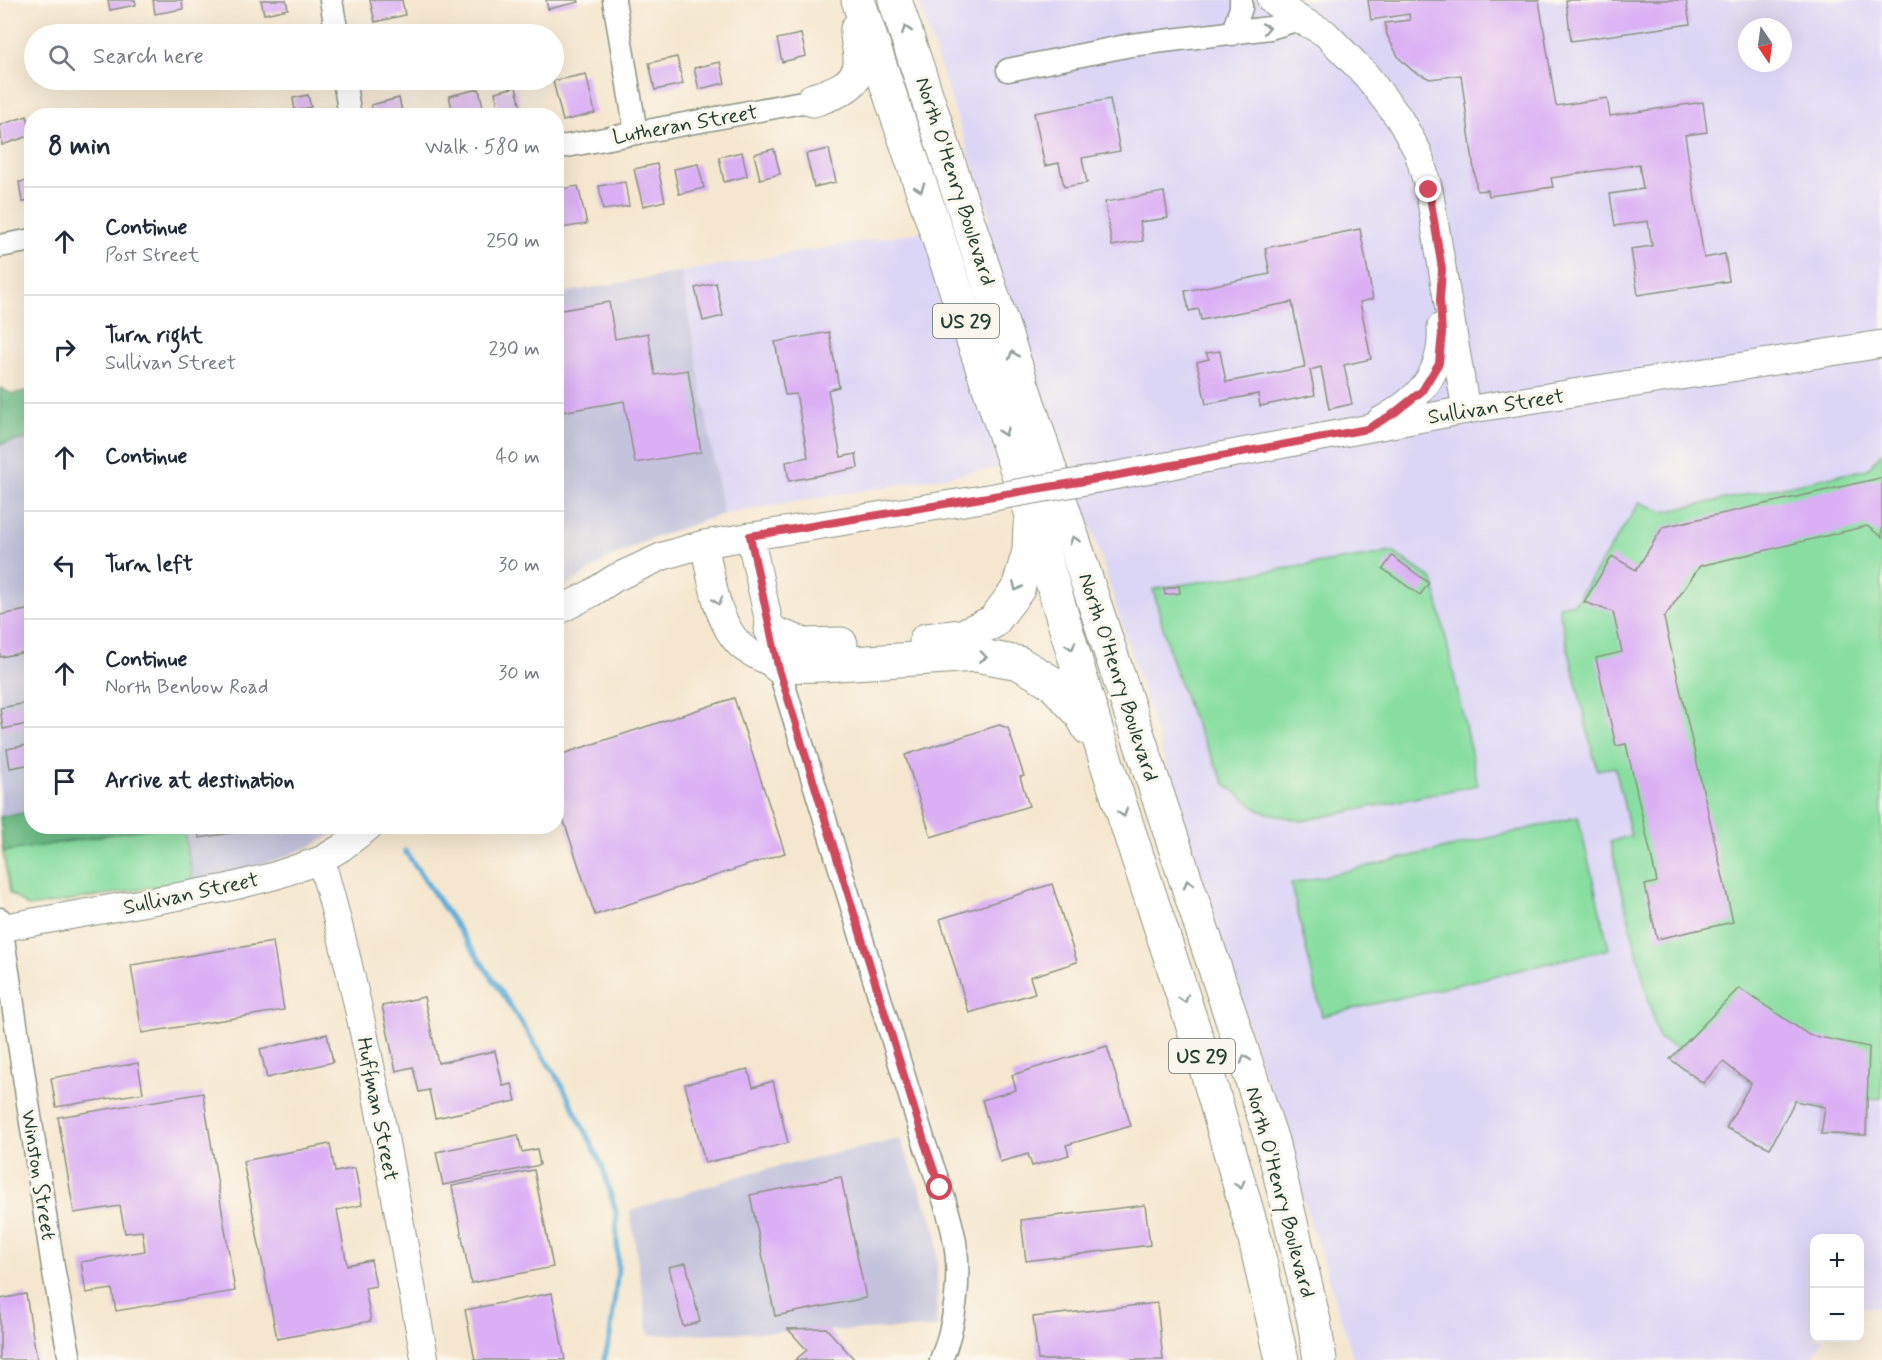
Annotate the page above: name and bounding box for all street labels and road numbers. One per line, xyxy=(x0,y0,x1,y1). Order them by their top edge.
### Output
street label: North O'Henry Boulevard xyxy=(908,74,1002,289)
street label: Lutheran Street xyxy=(610,98,760,152)
road number: US 29 xyxy=(933,304,999,338)
street label: Sullivan Street xyxy=(1426,382,1566,432)
street label: North O'Henry Boulevard xyxy=(1071,570,1165,785)
street label: Sullivan Street xyxy=(121,866,262,922)
street label: Huffman Street xyxy=(349,1035,405,1184)
road number: US 29 xyxy=(1169,1039,1235,1073)
street label: North O'Henry Boulevard xyxy=(1238,1084,1322,1301)
street label: Winston Street xyxy=(14,1108,62,1243)

